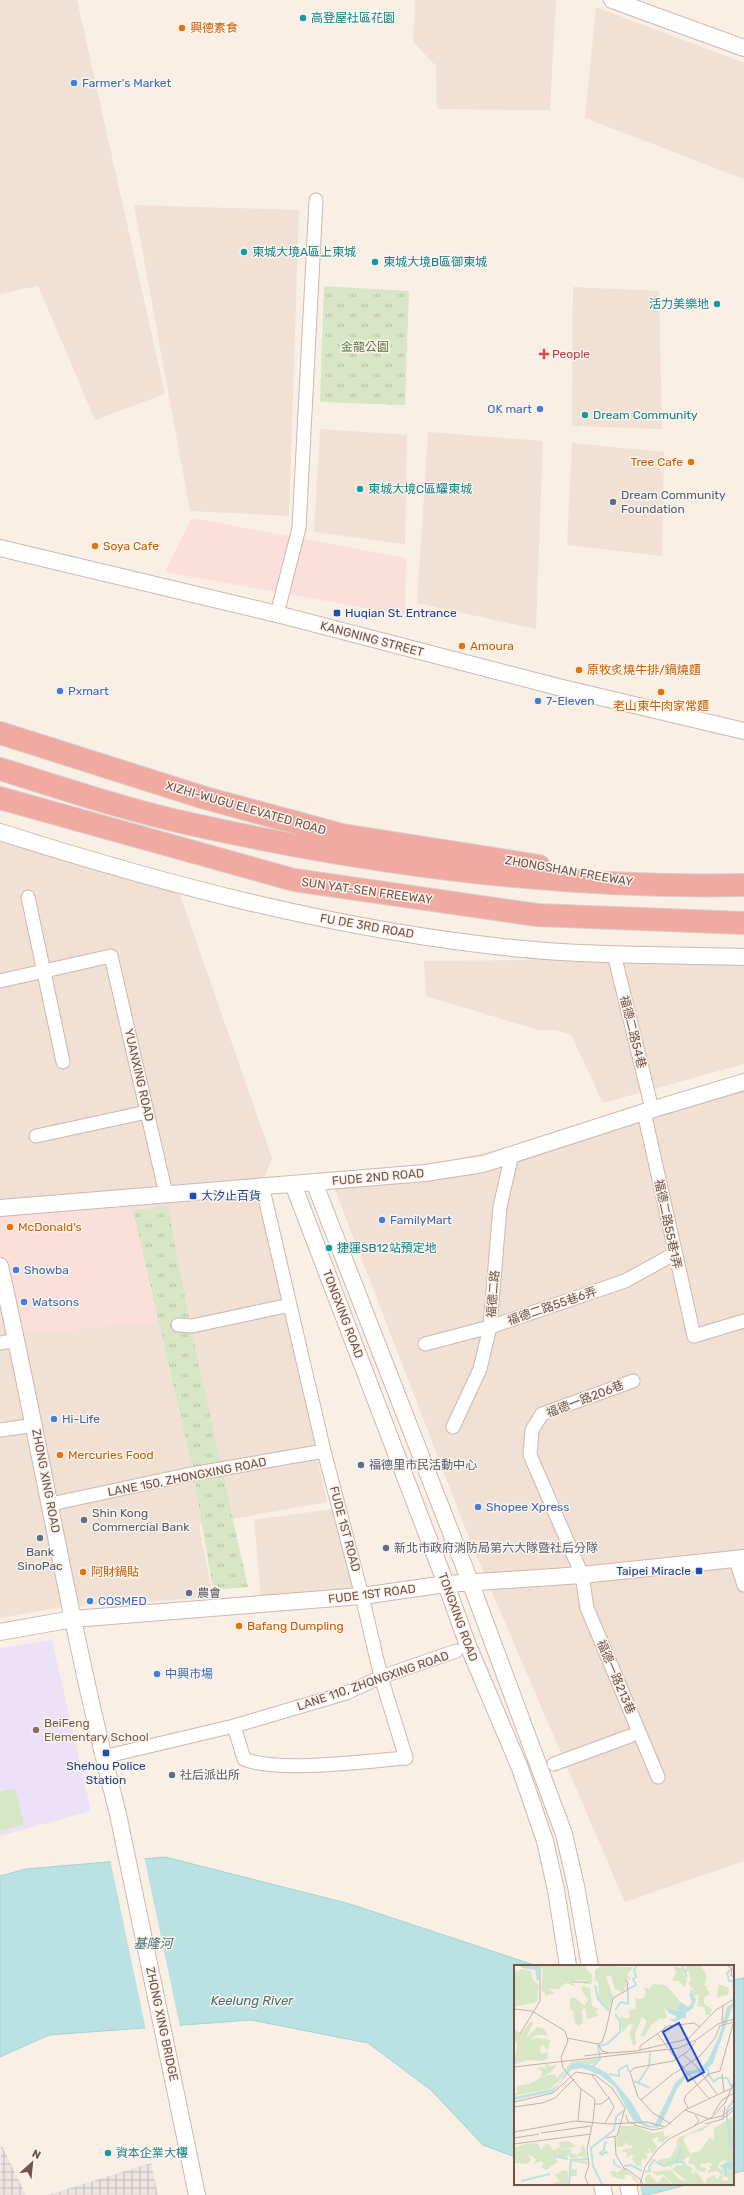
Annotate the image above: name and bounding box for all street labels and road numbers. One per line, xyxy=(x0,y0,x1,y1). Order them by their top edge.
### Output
street label: KANGNING STREET xyxy=(319,618,425,660)
street label: XIZHI-WUGU ELEVATED ROAD xyxy=(164,778,328,838)
street label: ZHONGSHAN FREEWAY xyxy=(504,853,634,889)
street label: SUN YAT-SEN FREEWAY xyxy=(301,875,434,907)
street label: FU DE 3RD ROAD xyxy=(319,911,415,941)
street label: 福德二路54巷 xyxy=(617,994,649,1070)
street label: YUANXING ROAD xyxy=(122,1027,156,1123)
street label: FUDE 2ND ROAD xyxy=(331,1166,425,1188)
street label: 福德二路55巷1弄 xyxy=(652,1178,684,1270)
street label: TONGXING ROAD xyxy=(320,1268,366,1360)
street label: 福德二路 xyxy=(484,1269,502,1319)
street label: 福德二路55巷6弄 xyxy=(506,1284,598,1328)
street label: 福德一路206巷 xyxy=(544,1378,626,1420)
street label: ZHONG XING ROAD xyxy=(29,1428,63,1534)
street label: LANE 150, ZHONGXING ROAD xyxy=(106,1455,268,1499)
street label: FUDE 1ST ROAD xyxy=(327,1485,363,1573)
street label: TONGXING ROAD xyxy=(435,1571,481,1663)
street label: FUDE 1ST ROAD xyxy=(327,1582,417,1606)
street label: 福德一路213巷 xyxy=(594,1638,638,1716)
street label: LANE 110, ZHONGXING ROAD xyxy=(295,1648,451,1714)
street label: ZHONG XING BRIDGE xyxy=(143,1966,181,2082)

